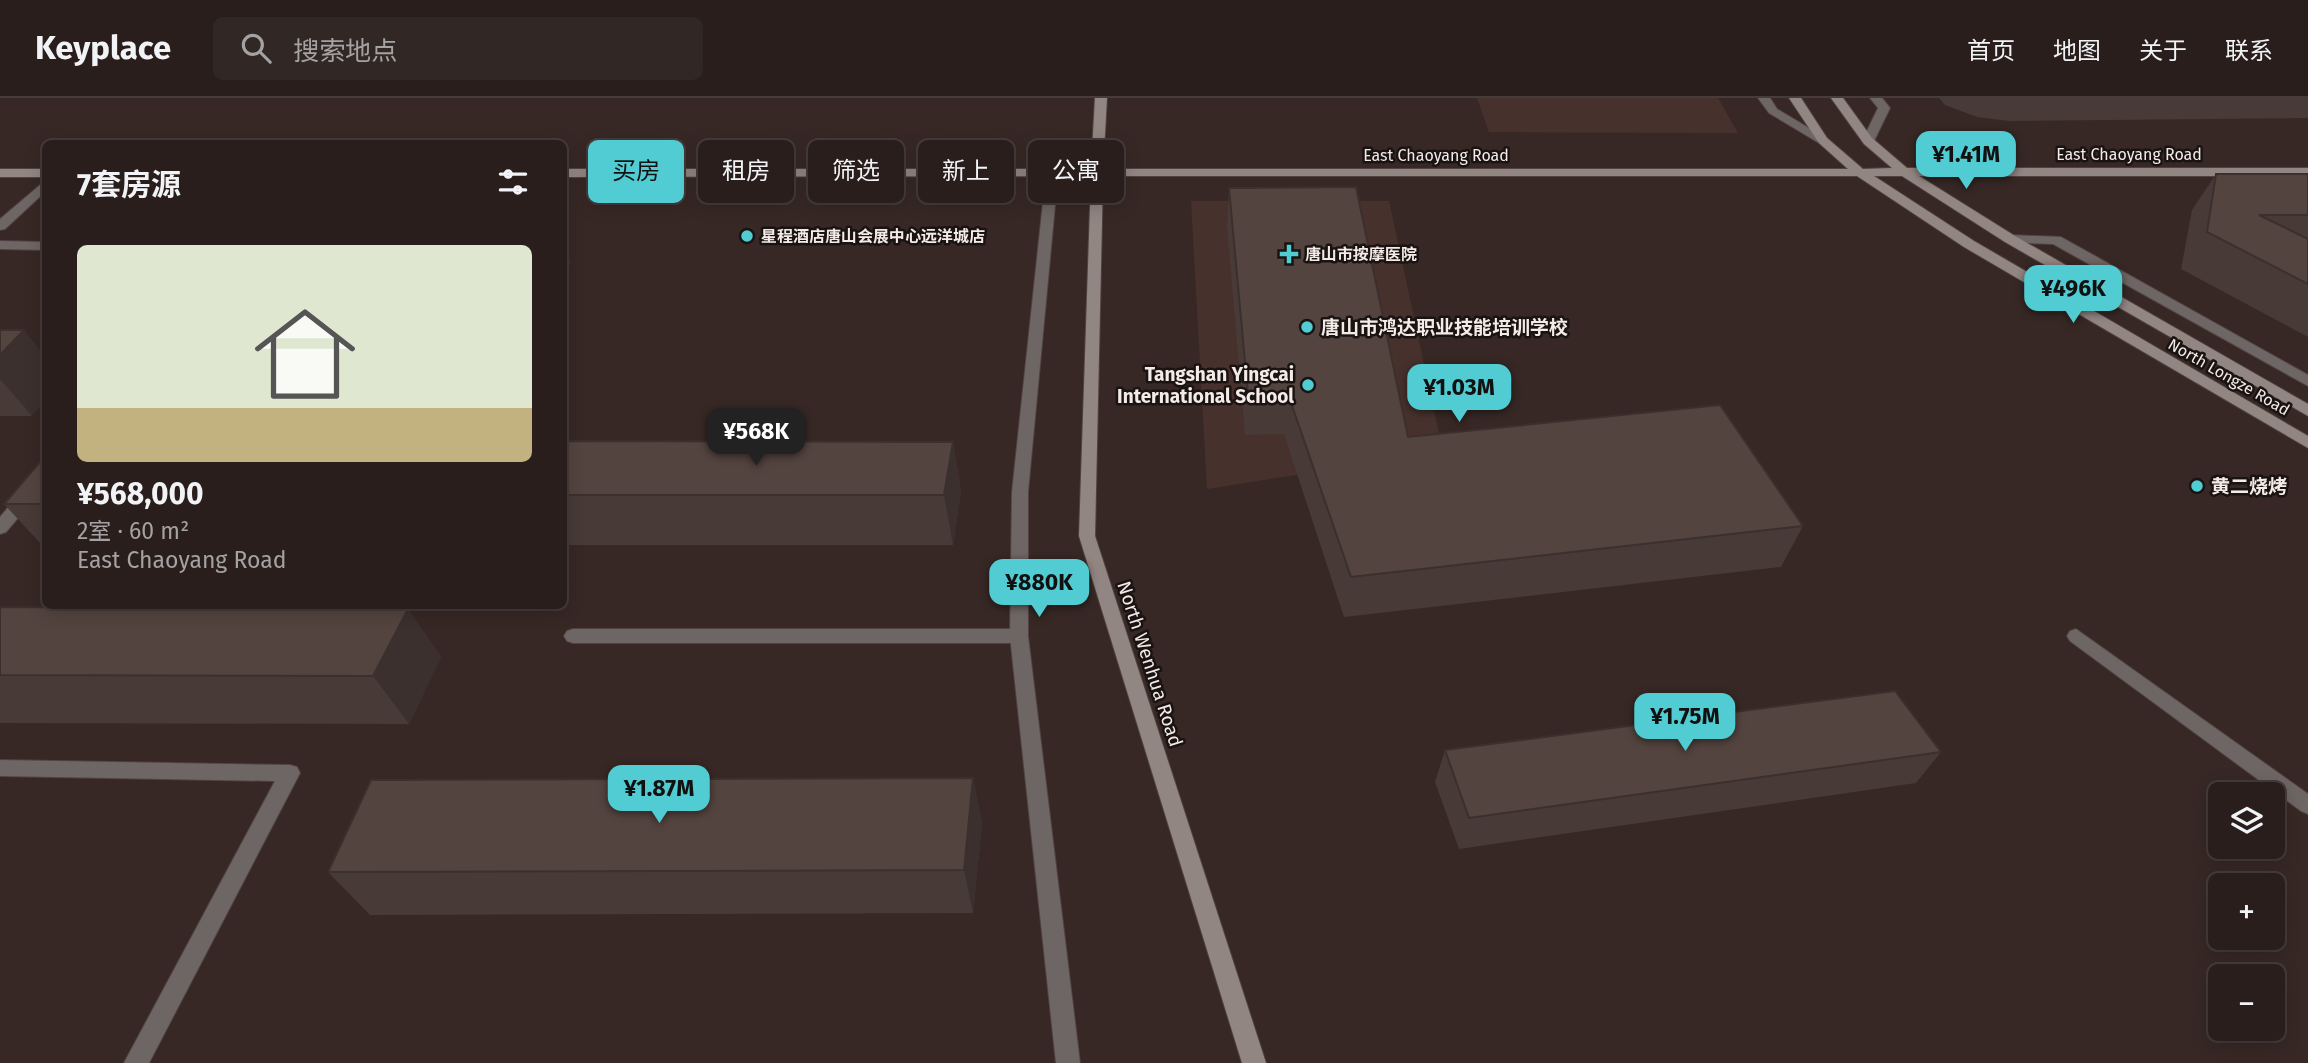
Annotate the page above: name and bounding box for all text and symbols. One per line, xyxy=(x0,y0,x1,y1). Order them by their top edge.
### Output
search box xyxy=(213,17,703,80)
text: Keyplace xyxy=(35,28,171,68)
icon: search xyxy=(237,29,275,67)
text: 搜索地点 xyxy=(293,36,397,67)
text: 首页 xyxy=(1967,37,2015,65)
text: 地图 xyxy=(2053,37,2101,65)
text: 关于 xyxy=(2139,37,2187,65)
text: 联系 xyxy=(2225,37,2273,65)
pin: ¥1.41M xyxy=(1909,132,2023,191)
chip: 买房 xyxy=(588,140,684,203)
chip: 租房 xyxy=(698,140,794,203)
chip: 筛选 xyxy=(808,140,904,203)
chip: 新上 xyxy=(918,140,1014,203)
chip: 公寓 xyxy=(1028,140,1124,203)
text: ¥1.41M xyxy=(1932,140,2000,168)
street label: East Chaoyang Road xyxy=(2056,145,2202,164)
street label: East Chaoyang Road xyxy=(1363,146,1509,165)
icon: filters xyxy=(494,163,532,201)
text: 7套房源 xyxy=(77,167,181,203)
place label: 星程酒店唐山会展中心远洋城店 xyxy=(761,227,985,246)
marker: 星程酒店唐山会展中心远洋城店 xyxy=(739,228,755,244)
marker: 唐山市按摩医院 xyxy=(1279,244,1299,264)
place label: 唐山市按摩医院 xyxy=(1305,245,1417,264)
pin: ¥496K xyxy=(2024,266,2122,325)
text: ¥496K xyxy=(2040,274,2106,302)
icon: home xyxy=(242,291,368,417)
place label: 唐山市鸿达职业技能培训学校 xyxy=(1321,316,1568,339)
marker: 唐山市鸿达职业技能培训学校 xyxy=(1299,319,1315,335)
street label: North Longze Road xyxy=(2165,334,2293,420)
place label: Tangshan Yingcai International School xyxy=(1117,363,1294,408)
pin: ¥1.03M xyxy=(1402,364,1516,424)
text: ¥1.03M xyxy=(1423,373,1495,401)
marker: Tangshan Yingcai International School xyxy=(1300,377,1316,393)
pin: ¥568K xyxy=(707,408,805,468)
text: ¥568K xyxy=(723,417,789,445)
place label: 黄二烧烤 xyxy=(2211,475,2287,498)
text: ¥568,000 xyxy=(77,476,204,512)
marker: 黄二烧烤 xyxy=(2189,478,2205,494)
text: 2室 · 60 m² xyxy=(77,517,189,545)
text: East Chaoyang Road xyxy=(77,546,286,574)
pin: ¥880K xyxy=(990,560,1088,619)
text: ¥880K xyxy=(1005,568,1073,596)
street label: North Wenhua Road xyxy=(1112,578,1188,750)
pin: ¥1.75M xyxy=(1628,694,1742,753)
text: ¥1.75M xyxy=(1650,702,1720,730)
pin: ¥1.87M xyxy=(602,766,716,825)
text: ¥1.87M xyxy=(624,774,694,802)
map controls xyxy=(2208,782,2285,1041)
button: layers xyxy=(2208,782,2285,859)
button: + xyxy=(2208,873,2285,950)
button: − xyxy=(2208,964,2285,1041)

